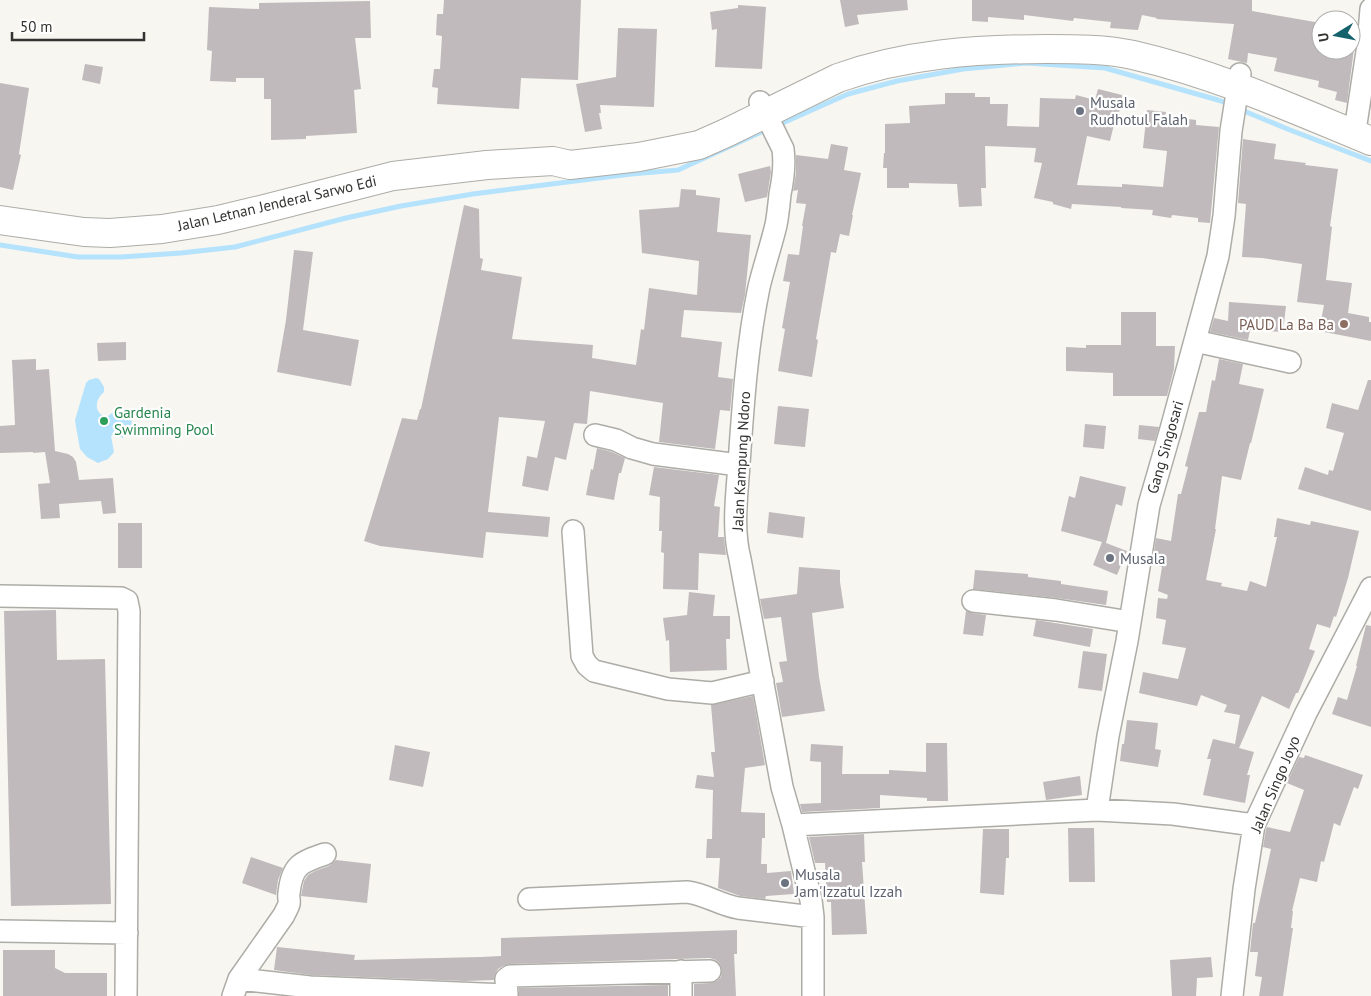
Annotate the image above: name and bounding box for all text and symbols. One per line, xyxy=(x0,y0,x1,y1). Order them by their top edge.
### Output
scale bar xyxy=(12,10,145,42)
north arrow xyxy=(1311,10,1361,60)
text: 50 m xyxy=(20,17,53,36)
text: U xyxy=(1314,31,1333,43)
place label: Musala Rudhotul Falah xyxy=(1090,93,1188,129)
marker: Musala Rudhotul Falah xyxy=(1074,105,1086,117)
street label: Jalan Letnan Jenderal Sarwo Edi xyxy=(175,171,378,235)
place label: PAUD La Ba Ba xyxy=(1239,315,1334,334)
marker: PAUD La Ba Ba xyxy=(1338,318,1350,330)
street label: Jalan Kampung Ndoro xyxy=(728,391,754,532)
street label: Gang Singosari xyxy=(1143,398,1187,496)
place label: Gardenia Swimming Pool xyxy=(114,403,215,439)
marker: Gardenia Swimming Pool xyxy=(98,415,110,427)
place label: Musala xyxy=(1120,549,1166,568)
marker: Musala xyxy=(1104,552,1116,564)
street label: Jalan Singo Joyo xyxy=(1246,733,1304,836)
place label: Musala Jam'Izzatul Izzah xyxy=(794,865,902,901)
marker: Musala Jam'Izzatul Izzah xyxy=(779,877,791,889)

